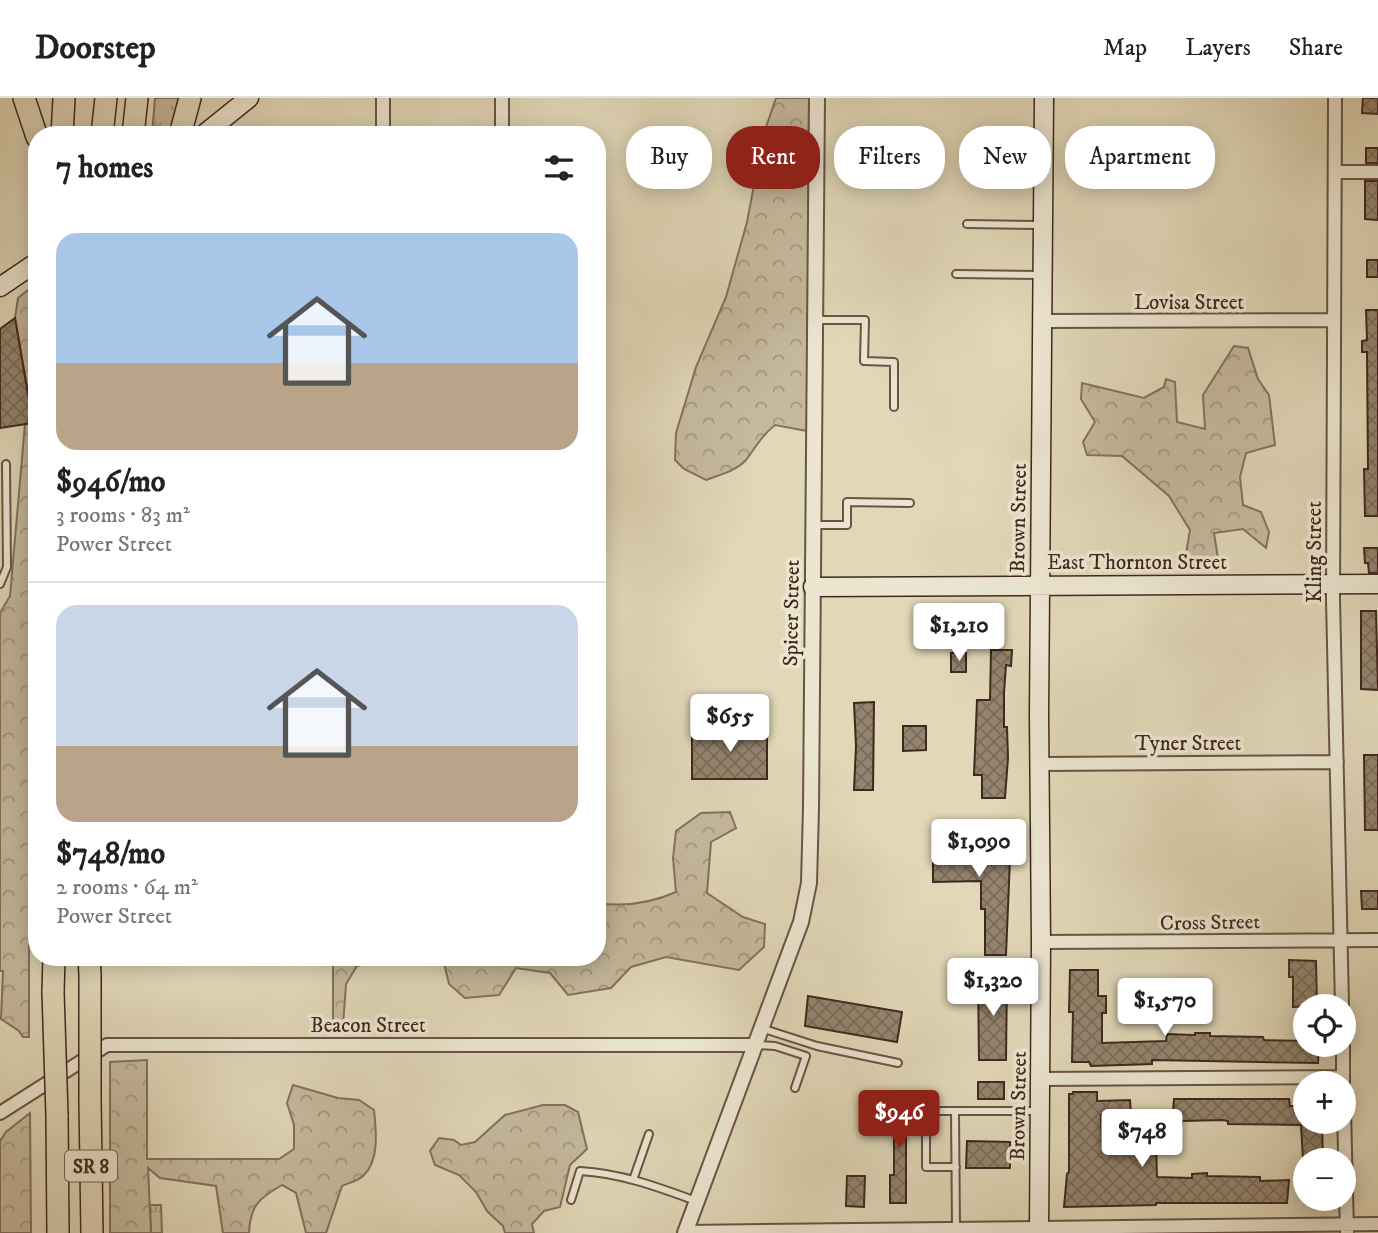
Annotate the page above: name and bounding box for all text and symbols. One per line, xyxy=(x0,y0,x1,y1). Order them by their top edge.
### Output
text: Doorstep xyxy=(35,28,156,69)
text: Map xyxy=(1103,33,1147,63)
text: Layers xyxy=(1185,33,1251,63)
text: Share xyxy=(1289,33,1343,63)
chip: Buy xyxy=(626,126,712,189)
chip: Rent xyxy=(726,126,820,189)
chip: Filters xyxy=(834,126,945,189)
chip: New xyxy=(959,126,1051,189)
chip: Apartment xyxy=(1065,126,1215,189)
icon: filters xyxy=(540,149,578,187)
text: 7 homes xyxy=(56,150,153,187)
icon: home xyxy=(254,278,380,404)
street label: Lovisa Street xyxy=(1134,290,1244,316)
street label: Brown Street xyxy=(1005,463,1033,573)
text: $946/mo xyxy=(56,464,165,501)
text: 3 rooms · 83 m² xyxy=(56,501,190,530)
street label: Kling Street xyxy=(1302,501,1328,603)
text: Power Street xyxy=(56,530,172,559)
street label: East Thornton Street xyxy=(1047,550,1227,576)
street label: Spicer Street xyxy=(778,559,806,667)
pin: $1,210 xyxy=(902,603,1016,663)
text: $1,210 xyxy=(929,611,989,640)
icon: home xyxy=(254,650,380,776)
pin: $655 xyxy=(689,694,771,754)
text: $655 xyxy=(706,702,754,731)
street label: Tyner Street xyxy=(1135,731,1241,757)
pin: $1,090 xyxy=(922,820,1036,879)
text: $1,090 xyxy=(947,827,1011,856)
text: $748/mo xyxy=(56,836,165,873)
text: 2 rooms · 64 m² xyxy=(56,873,198,902)
text: Power Street xyxy=(56,902,172,931)
street label: Cross Street xyxy=(1160,909,1261,937)
pin: $1,320 xyxy=(936,958,1050,1018)
text: $1,320 xyxy=(963,966,1023,995)
pin: $1,570 xyxy=(1108,978,1222,1038)
text: $1,570 xyxy=(1134,986,1196,1015)
map controls xyxy=(1293,994,1356,1211)
button: locate xyxy=(1293,994,1356,1057)
street label: Beacon Street xyxy=(310,1013,426,1039)
street label: Brown Street xyxy=(1005,1051,1033,1161)
button: + xyxy=(1293,1071,1356,1134)
pin: $946 xyxy=(858,1090,940,1150)
text: $946 xyxy=(874,1098,924,1127)
pin: $748 xyxy=(1101,1110,1183,1169)
text: $748 xyxy=(1117,1117,1167,1146)
button: − xyxy=(1293,1148,1356,1211)
road number: SR 8 xyxy=(65,1150,117,1182)

